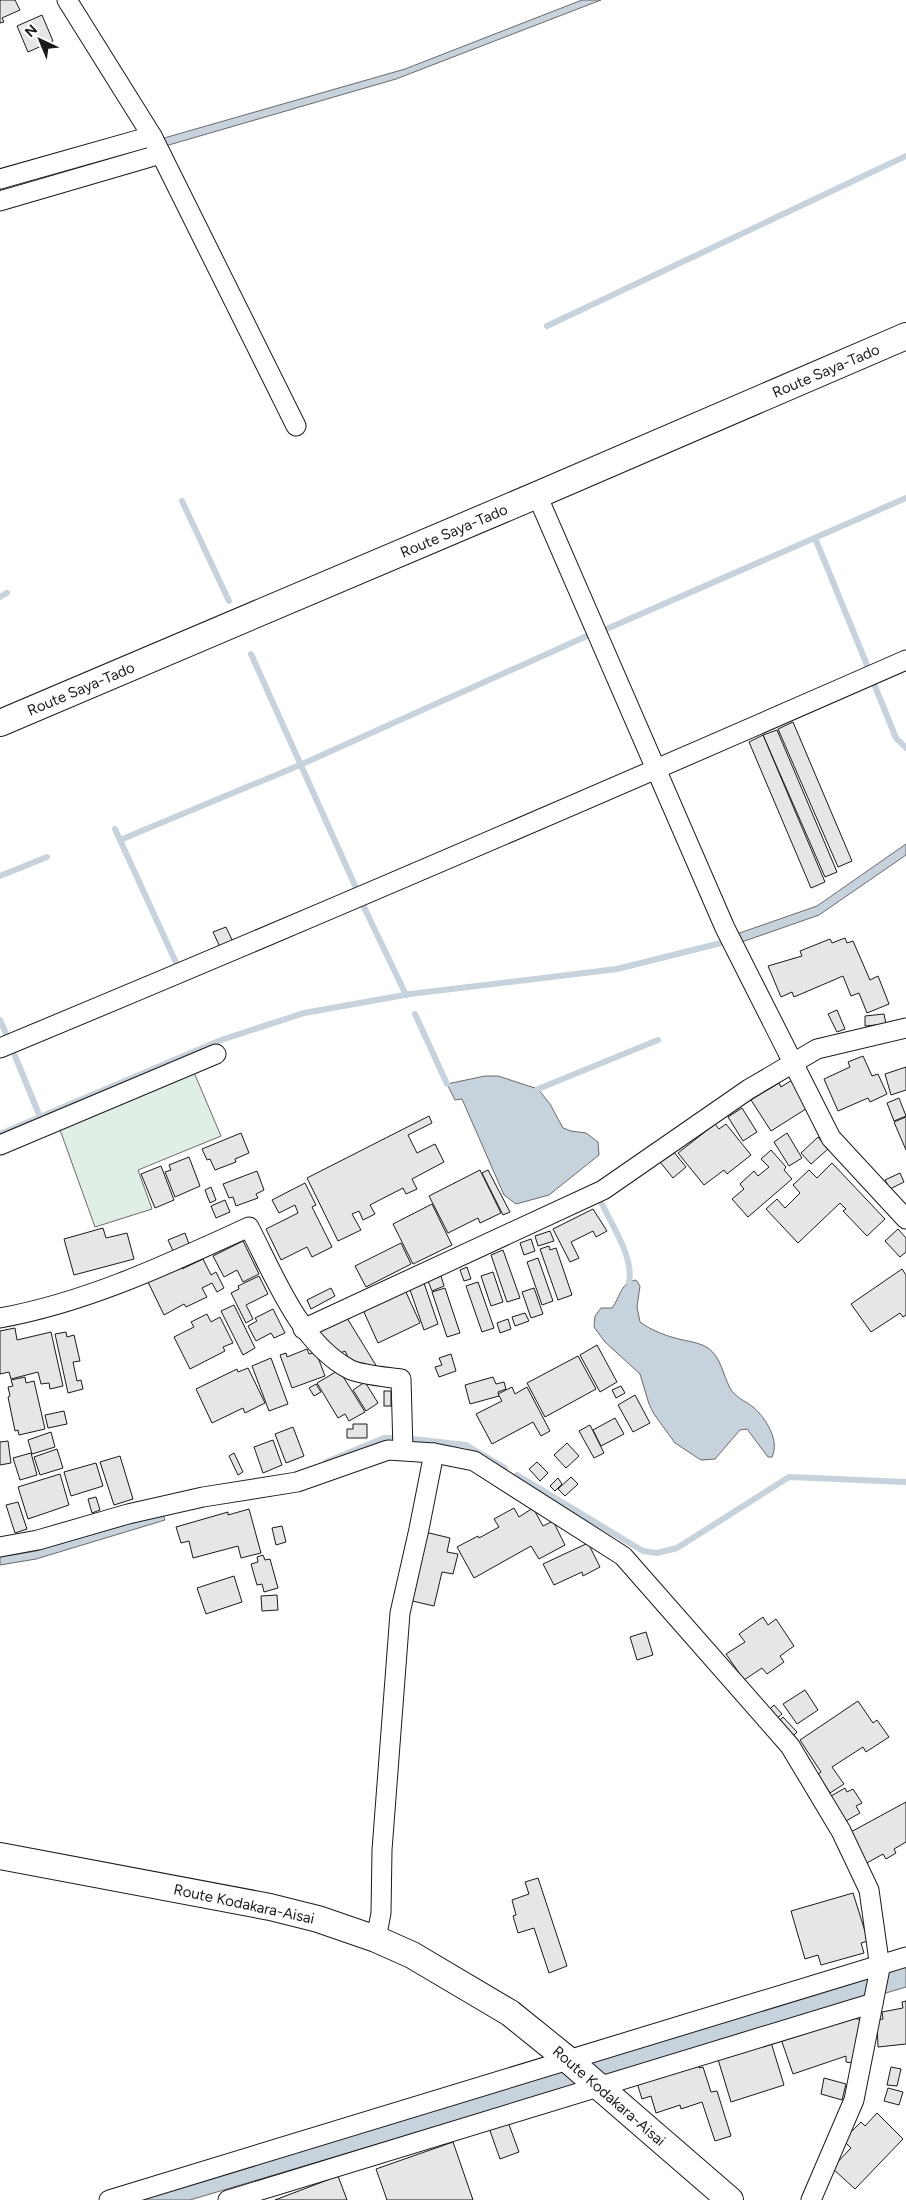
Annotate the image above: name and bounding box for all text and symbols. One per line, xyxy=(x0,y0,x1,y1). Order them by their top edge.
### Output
north arrow xyxy=(15,15,65,65)
text: N xyxy=(22,21,41,41)
street label: Route Saya-Tado xyxy=(770,340,883,402)
street label: Route Saya-Tado xyxy=(398,500,511,562)
street label: Route Saya-Tado xyxy=(25,658,138,720)
street label: Route Kodakara-Aisai xyxy=(172,1880,316,1928)
street label: Route Kodakara-Aisai xyxy=(549,2042,669,2150)

